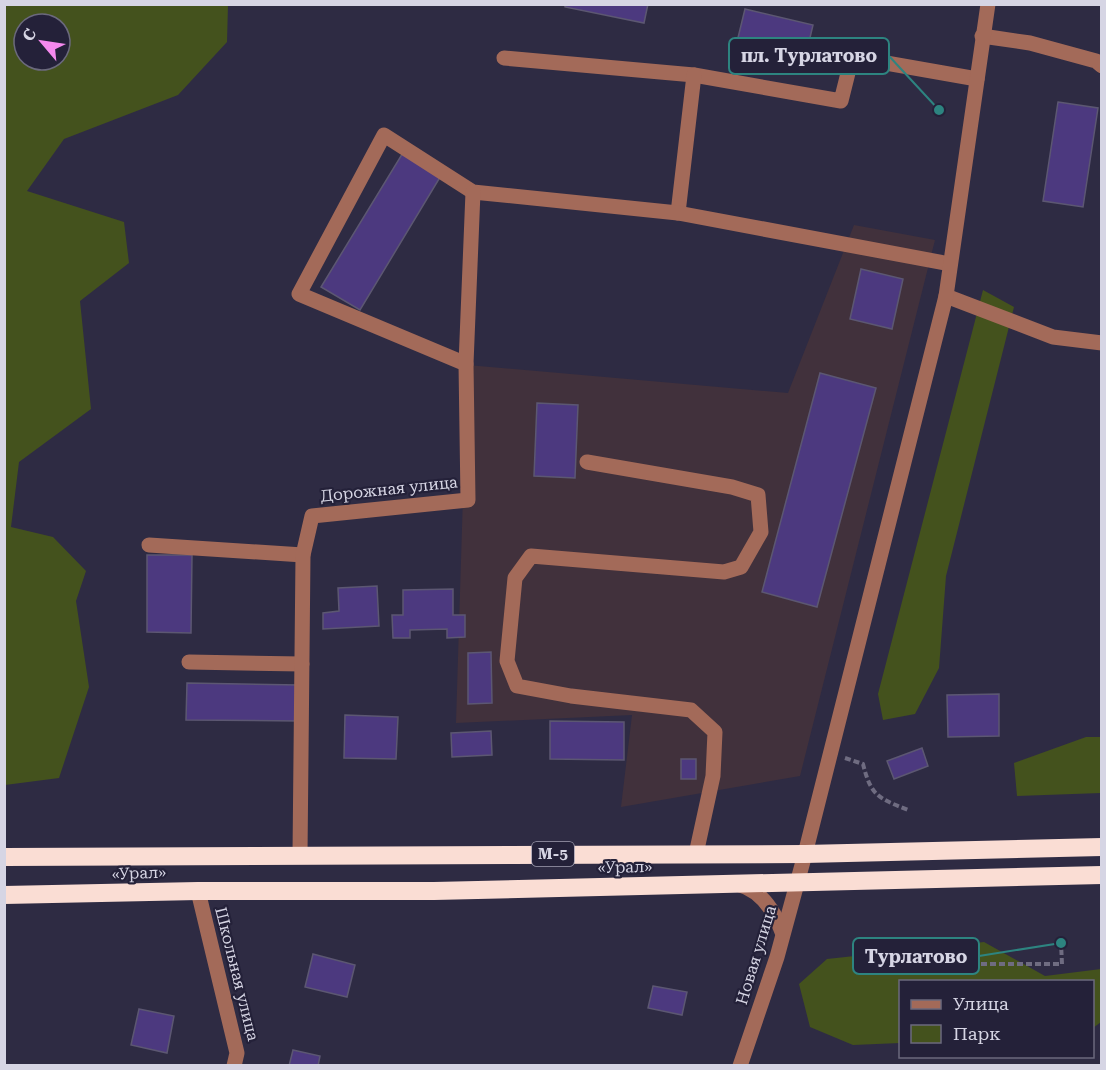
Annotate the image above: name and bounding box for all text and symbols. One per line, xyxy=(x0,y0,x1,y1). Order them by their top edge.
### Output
north arrow xyxy=(12,12,72,72)
text: С xyxy=(18,25,40,44)
callout: пл. Турлатово xyxy=(729,38,889,74)
text: пл. Турлатово xyxy=(741,45,877,66)
street label: Дорожная улица xyxy=(319,472,459,506)
road number: М-5 xyxy=(532,842,574,866)
street label: «Урал» xyxy=(598,857,653,877)
street label: «Урал» xyxy=(111,863,167,883)
street label: Новая улица xyxy=(732,903,780,1007)
street label: Школьная улица xyxy=(211,905,263,1043)
callout: Турлатово xyxy=(853,938,979,974)
text: Турлатово xyxy=(865,946,968,967)
legend xyxy=(899,980,1094,1058)
text: Улица xyxy=(953,993,1009,1014)
text: Парк xyxy=(953,1023,1001,1044)

